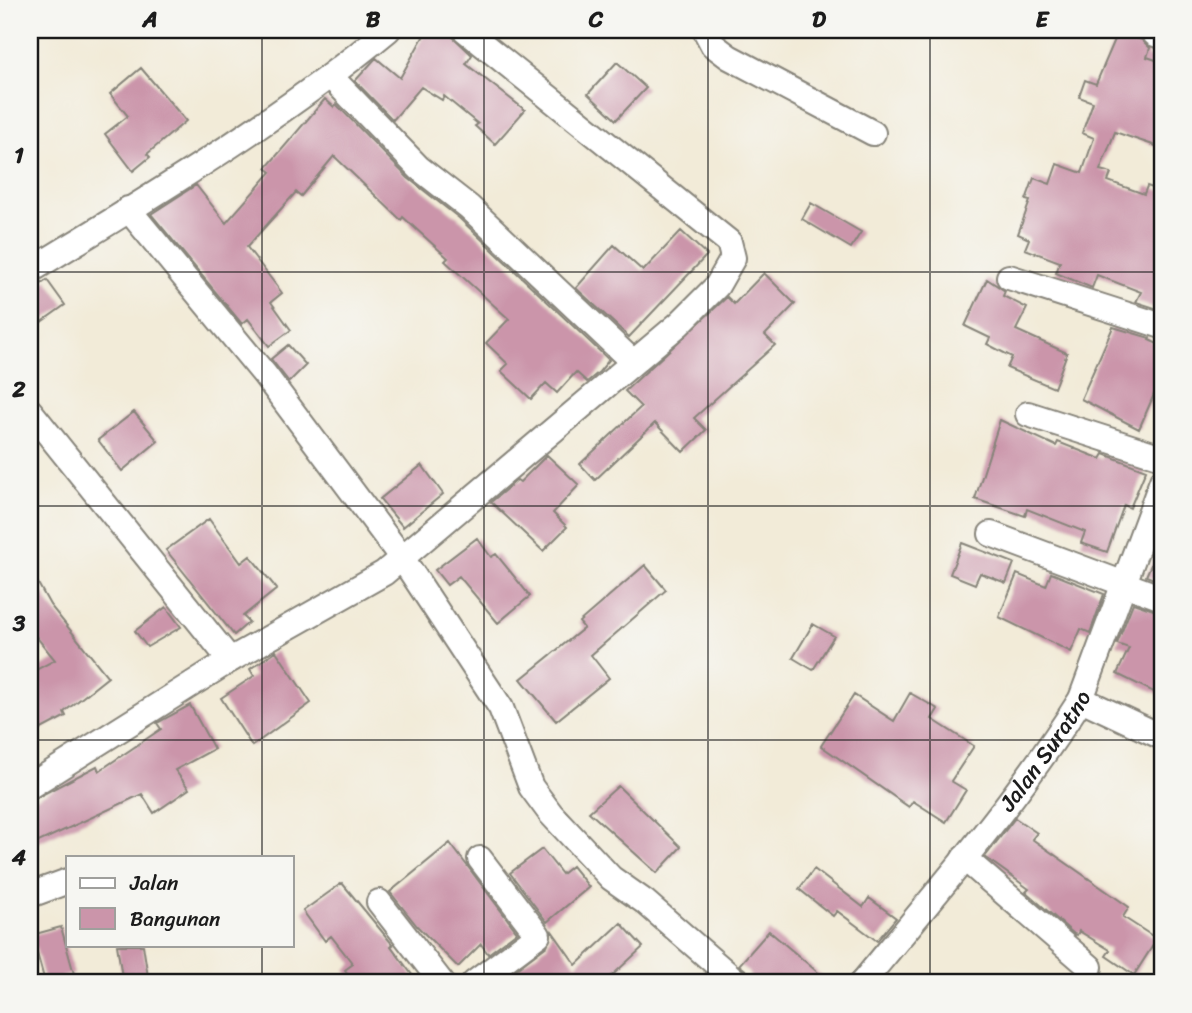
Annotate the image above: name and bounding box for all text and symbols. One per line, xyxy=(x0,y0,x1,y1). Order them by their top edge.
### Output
text: A xyxy=(141,0,158,40)
text: B xyxy=(366,0,381,40)
text: C xyxy=(588,0,604,40)
text: D xyxy=(812,0,827,40)
text: E xyxy=(1036,0,1051,40)
text: 1 xyxy=(14,135,24,176)
text: 2 xyxy=(11,369,26,410)
text: 3 xyxy=(12,603,26,644)
street label: Jalan Suratno xyxy=(988,685,1103,822)
text: 4 xyxy=(11,837,27,878)
legend xyxy=(66,856,294,946)
text: Jalan xyxy=(129,864,178,902)
text: Bangunan xyxy=(130,900,220,938)

